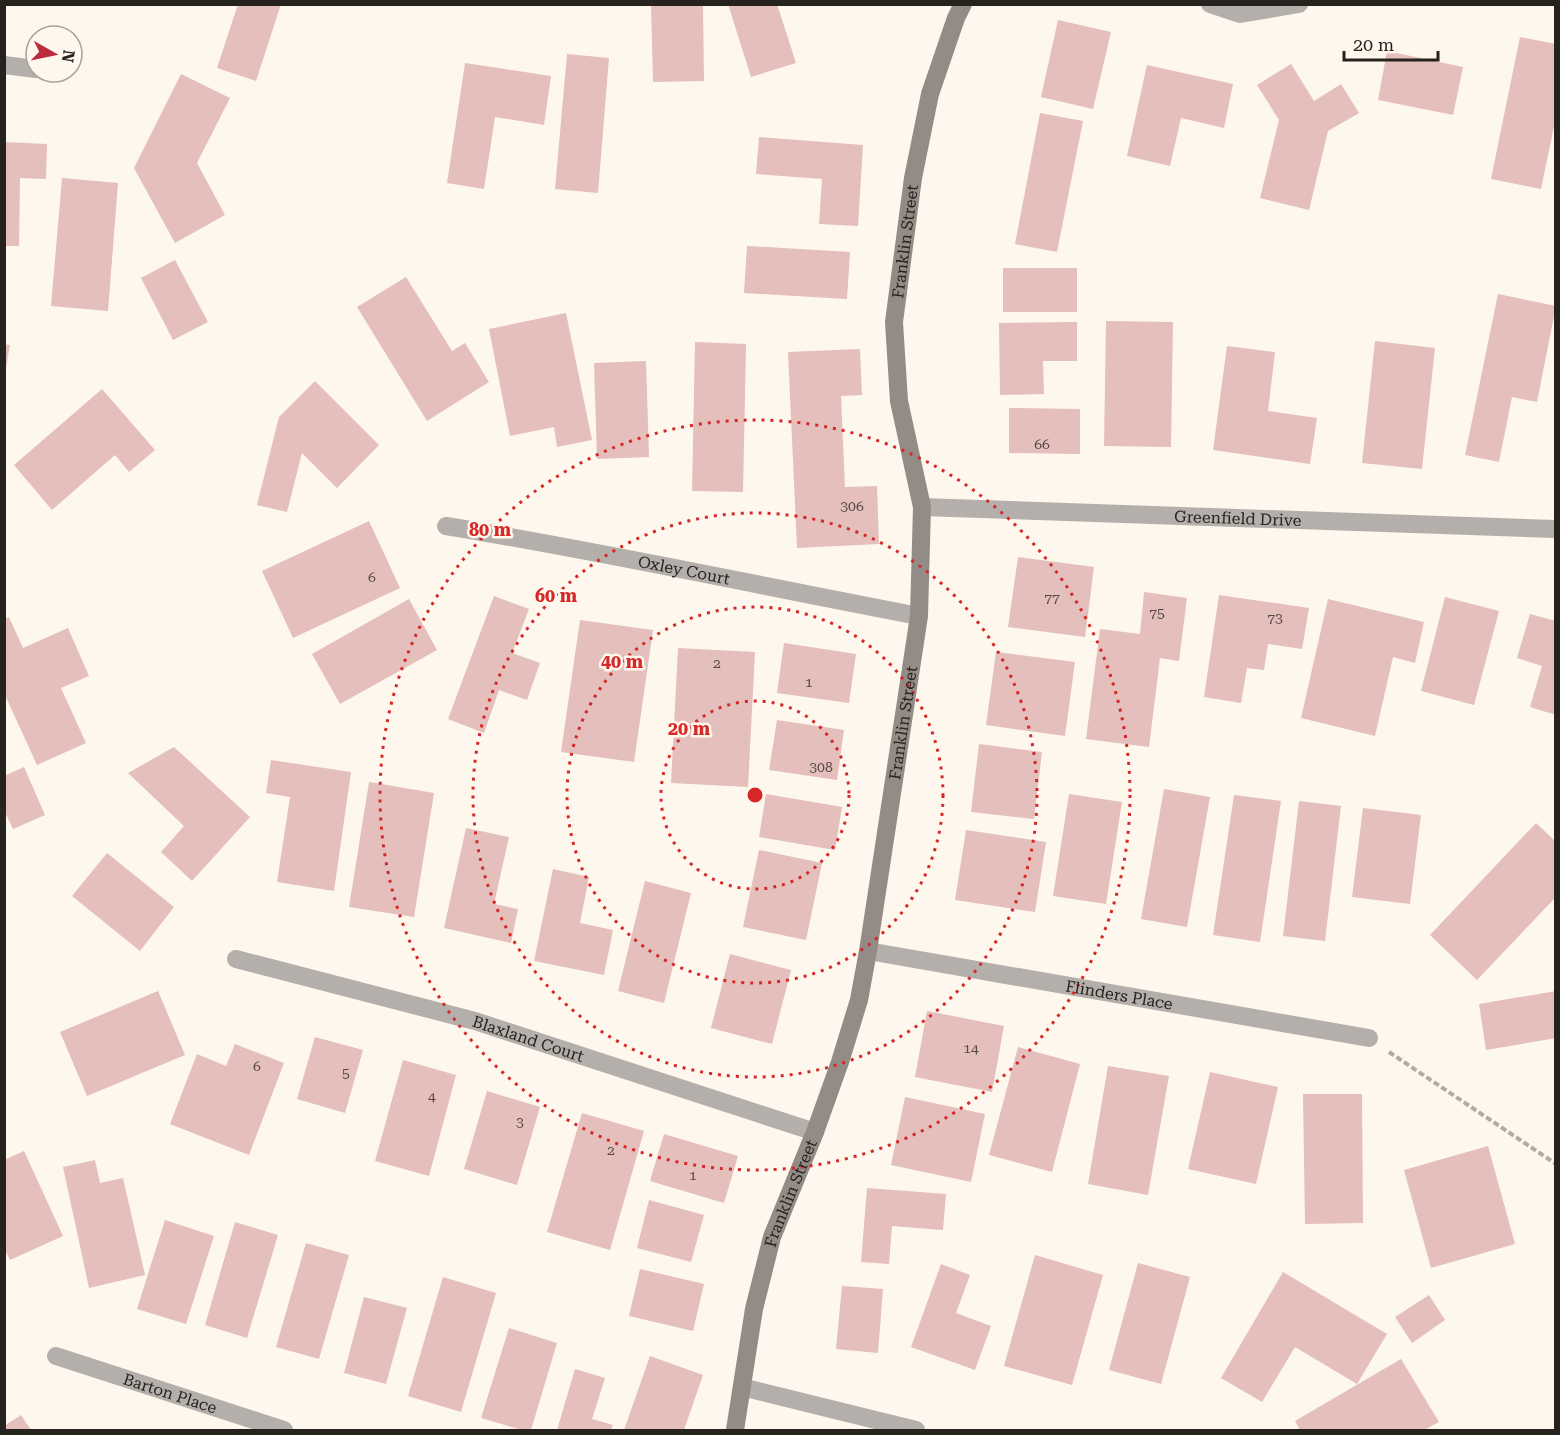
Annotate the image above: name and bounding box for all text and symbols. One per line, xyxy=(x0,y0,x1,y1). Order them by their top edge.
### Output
north arrow xyxy=(24,24,84,84)
scale bar xyxy=(1344,24,1438,62)
text: 20 m xyxy=(1353,34,1394,55)
text: N xyxy=(58,49,79,64)
street label: Franklin Street xyxy=(888,183,922,300)
house number: 66 xyxy=(1034,436,1050,452)
house number: 306 xyxy=(840,498,864,514)
street label: Greenfield Drive xyxy=(1174,507,1302,530)
text: 80 m xyxy=(469,519,512,540)
street label: Oxley Court xyxy=(636,552,731,589)
house number: 6 xyxy=(368,569,376,585)
text: 60 m xyxy=(535,585,578,606)
house number: 77 xyxy=(1044,590,1060,606)
house number: 75 xyxy=(1149,605,1165,621)
house number: 73 xyxy=(1267,610,1283,626)
text: 40 m xyxy=(601,651,644,672)
house number: 2 xyxy=(713,655,721,671)
street label: Franklin Street xyxy=(885,665,921,781)
house number: 1 xyxy=(805,674,813,690)
text: 20 m xyxy=(668,718,711,739)
house number: 308 xyxy=(809,759,833,775)
centre of rings xyxy=(745,785,765,805)
street label: Flinders Place xyxy=(1064,976,1175,1014)
street label: Blaxland Court xyxy=(470,1012,586,1066)
house number: 14 xyxy=(963,1040,979,1056)
house number: 6 xyxy=(253,1058,261,1074)
house number: 5 xyxy=(342,1065,350,1081)
house number: 4 xyxy=(428,1088,436,1104)
house number: 3 xyxy=(516,1114,524,1130)
street label: Franklin Street xyxy=(761,1137,821,1249)
house number: 2 xyxy=(607,1142,615,1158)
house number: 1 xyxy=(689,1167,697,1183)
street label: Barton Place xyxy=(121,1369,220,1418)

